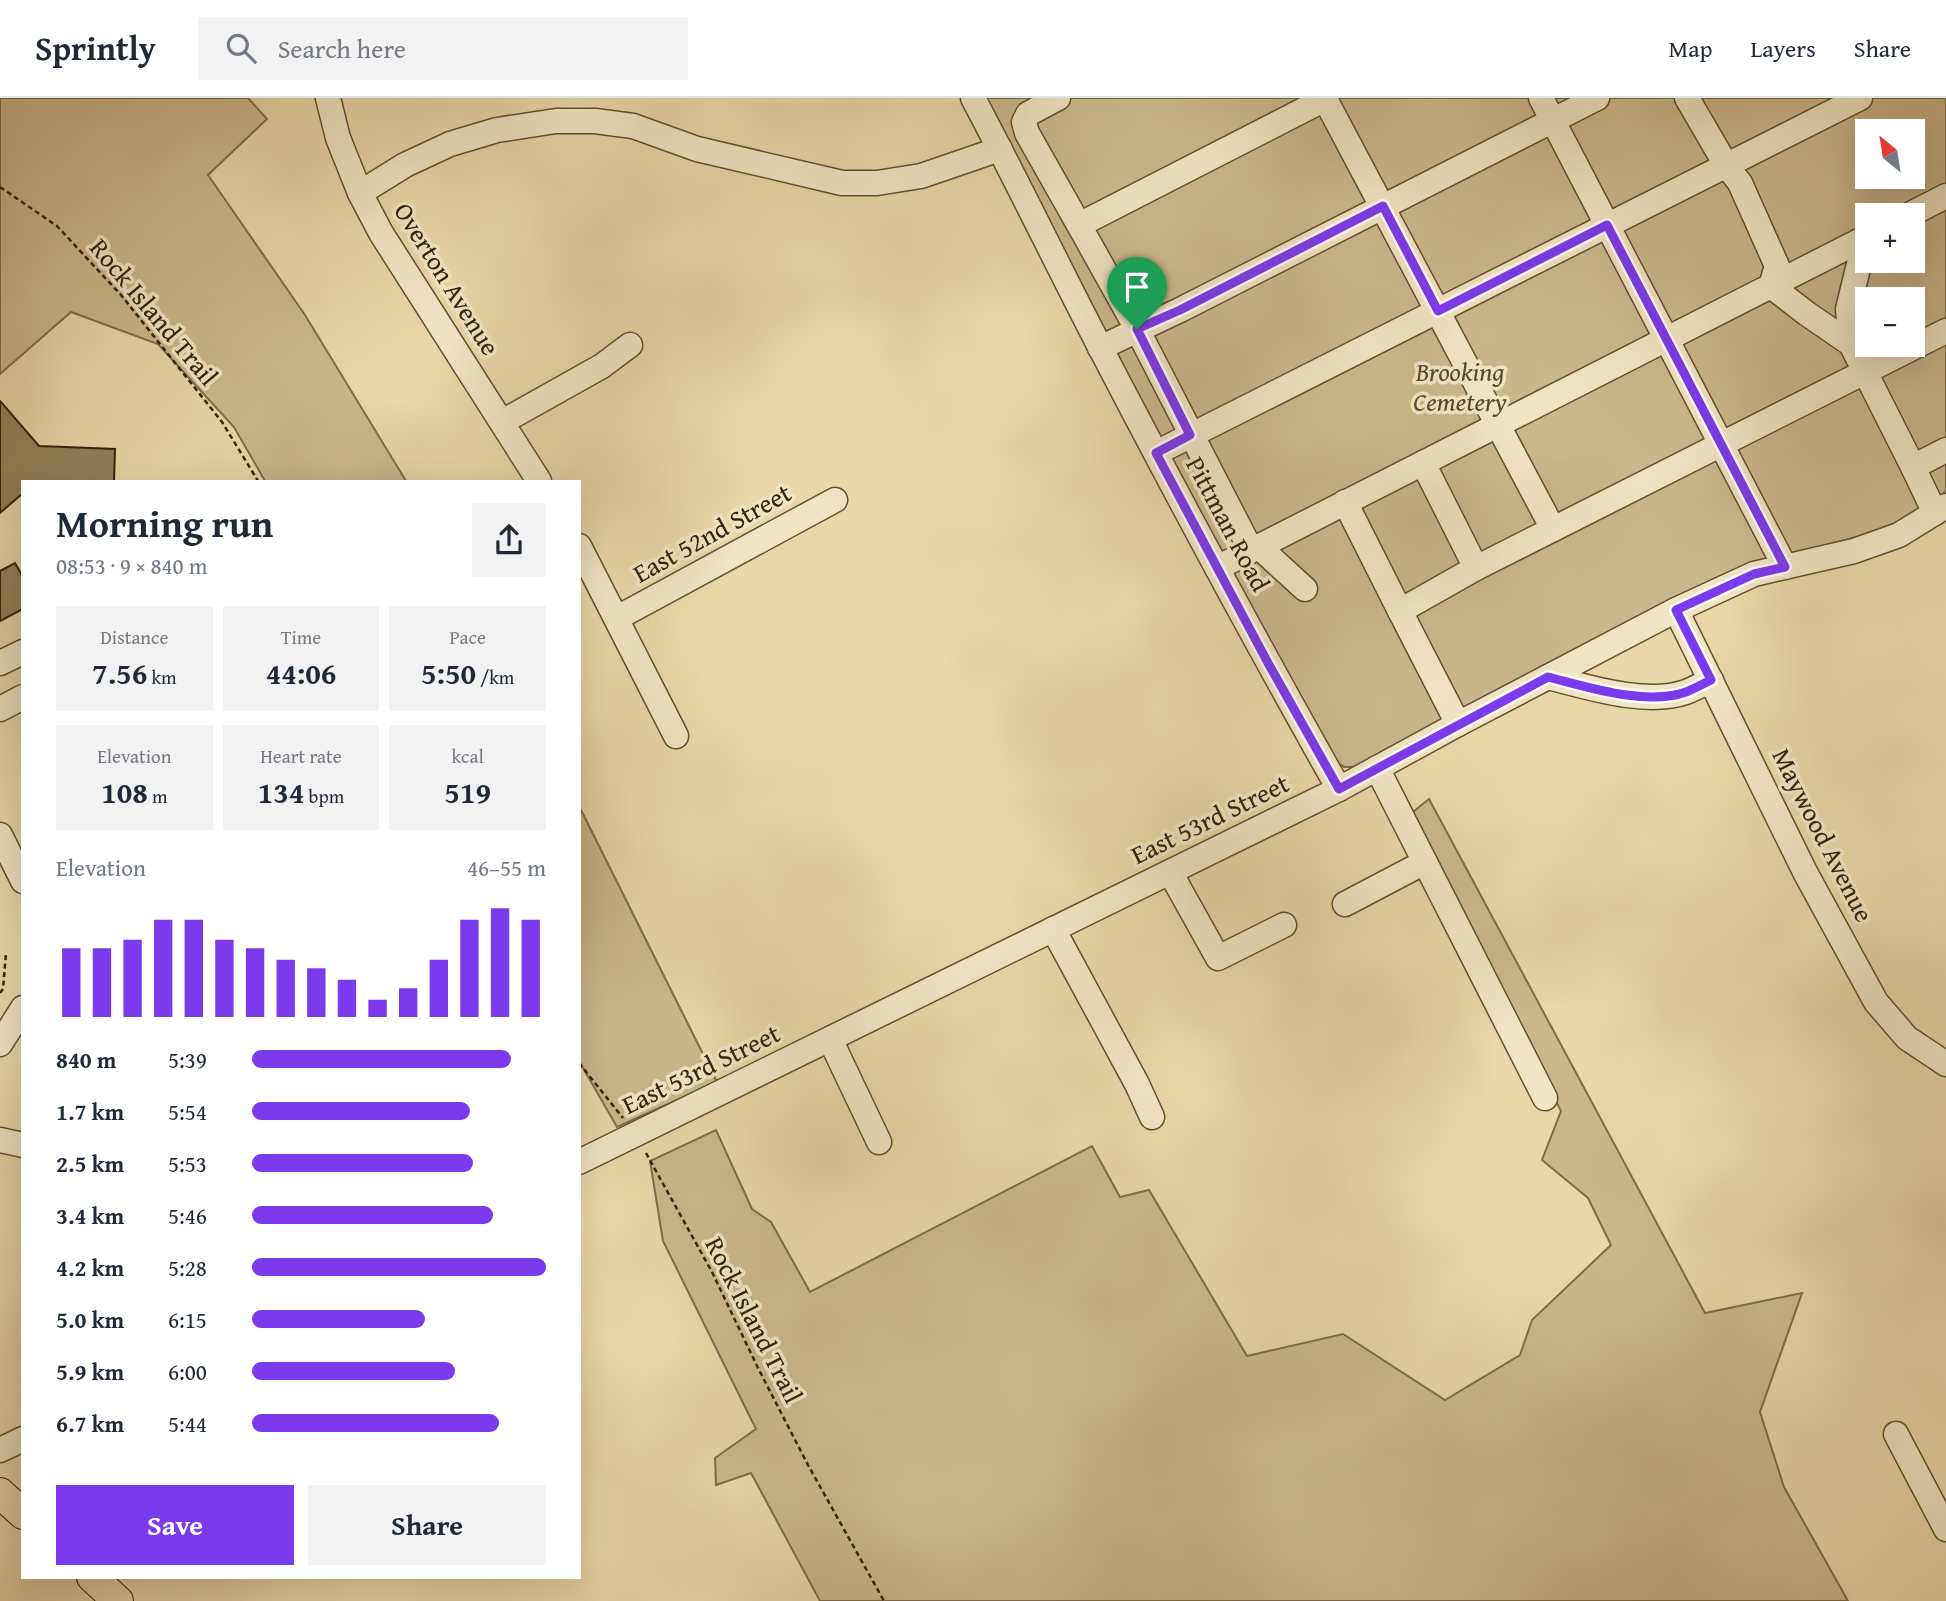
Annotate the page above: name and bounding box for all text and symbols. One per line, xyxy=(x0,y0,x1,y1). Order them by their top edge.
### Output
search box xyxy=(198,17,688,80)
text: Sprintly xyxy=(35,24,156,72)
icon: search xyxy=(222,29,260,67)
text: Search here xyxy=(278,29,406,68)
text: Map xyxy=(1669,31,1712,66)
text: Layers xyxy=(1750,31,1816,66)
text: Share xyxy=(1854,31,1911,66)
north arrow xyxy=(1855,119,1925,189)
map controls xyxy=(1855,119,1925,357)
street label: Overton Avenue xyxy=(385,195,510,363)
button: + xyxy=(1855,203,1925,273)
street label: Rock Island Trail xyxy=(81,229,228,394)
pin xyxy=(1107,257,1167,329)
icon: arrive xyxy=(1118,268,1156,306)
button: − xyxy=(1855,287,1925,357)
park label: Brooking Cemetery xyxy=(1413,352,1507,421)
street label: Pittman Road xyxy=(1177,449,1280,598)
street label: East 52nd Street xyxy=(625,473,798,592)
text: Morning run xyxy=(56,495,273,551)
button: share xyxy=(472,503,546,577)
text: 08:53 · 9 × 840 m xyxy=(56,549,208,582)
text: Distance xyxy=(100,623,168,651)
text: Time xyxy=(281,623,321,651)
text: Pace xyxy=(449,623,486,651)
text: 7.56 xyxy=(92,651,147,695)
text: 44:06 xyxy=(266,651,336,695)
text: 5:50 xyxy=(421,651,476,695)
text: km xyxy=(147,663,177,691)
text: /km xyxy=(476,663,514,691)
street label: Maywood Avenue xyxy=(1763,741,1884,929)
text: Elevation xyxy=(97,742,172,770)
text: Heart rate xyxy=(260,742,342,770)
text: kcal xyxy=(451,742,484,770)
street label: East 53rd Street xyxy=(1124,763,1295,874)
text: 108 xyxy=(101,770,148,814)
text: 134 xyxy=(258,770,304,814)
text: 519 xyxy=(444,770,491,814)
text: m xyxy=(148,782,168,810)
text: bpm xyxy=(304,782,344,810)
text: Elevation xyxy=(56,851,146,884)
text: 46–55 m xyxy=(467,851,546,884)
street label: East 53rd Street xyxy=(615,1013,786,1124)
text: 840 m xyxy=(56,1043,117,1076)
text: 5:39 xyxy=(168,1043,207,1076)
text: 1.7 km xyxy=(56,1095,124,1128)
text: 5:54 xyxy=(168,1095,207,1128)
text: 2.5 km xyxy=(56,1147,124,1180)
text: 5:53 xyxy=(168,1147,207,1180)
text: 3.4 km xyxy=(56,1199,124,1232)
text: 5:46 xyxy=(168,1199,207,1232)
street label: Rock Island Trail xyxy=(696,1230,813,1410)
text: 4.2 km xyxy=(56,1251,124,1284)
text: 5:28 xyxy=(168,1251,207,1284)
text: 5.0 km xyxy=(56,1303,124,1336)
text: 6:15 xyxy=(168,1303,207,1336)
text: 5.9 km xyxy=(56,1355,124,1388)
text: 6:00 xyxy=(168,1355,207,1388)
text: 6.7 km xyxy=(56,1407,124,1440)
text: 5:44 xyxy=(168,1407,207,1440)
button: Save xyxy=(56,1485,294,1565)
button: Share xyxy=(308,1485,546,1565)

